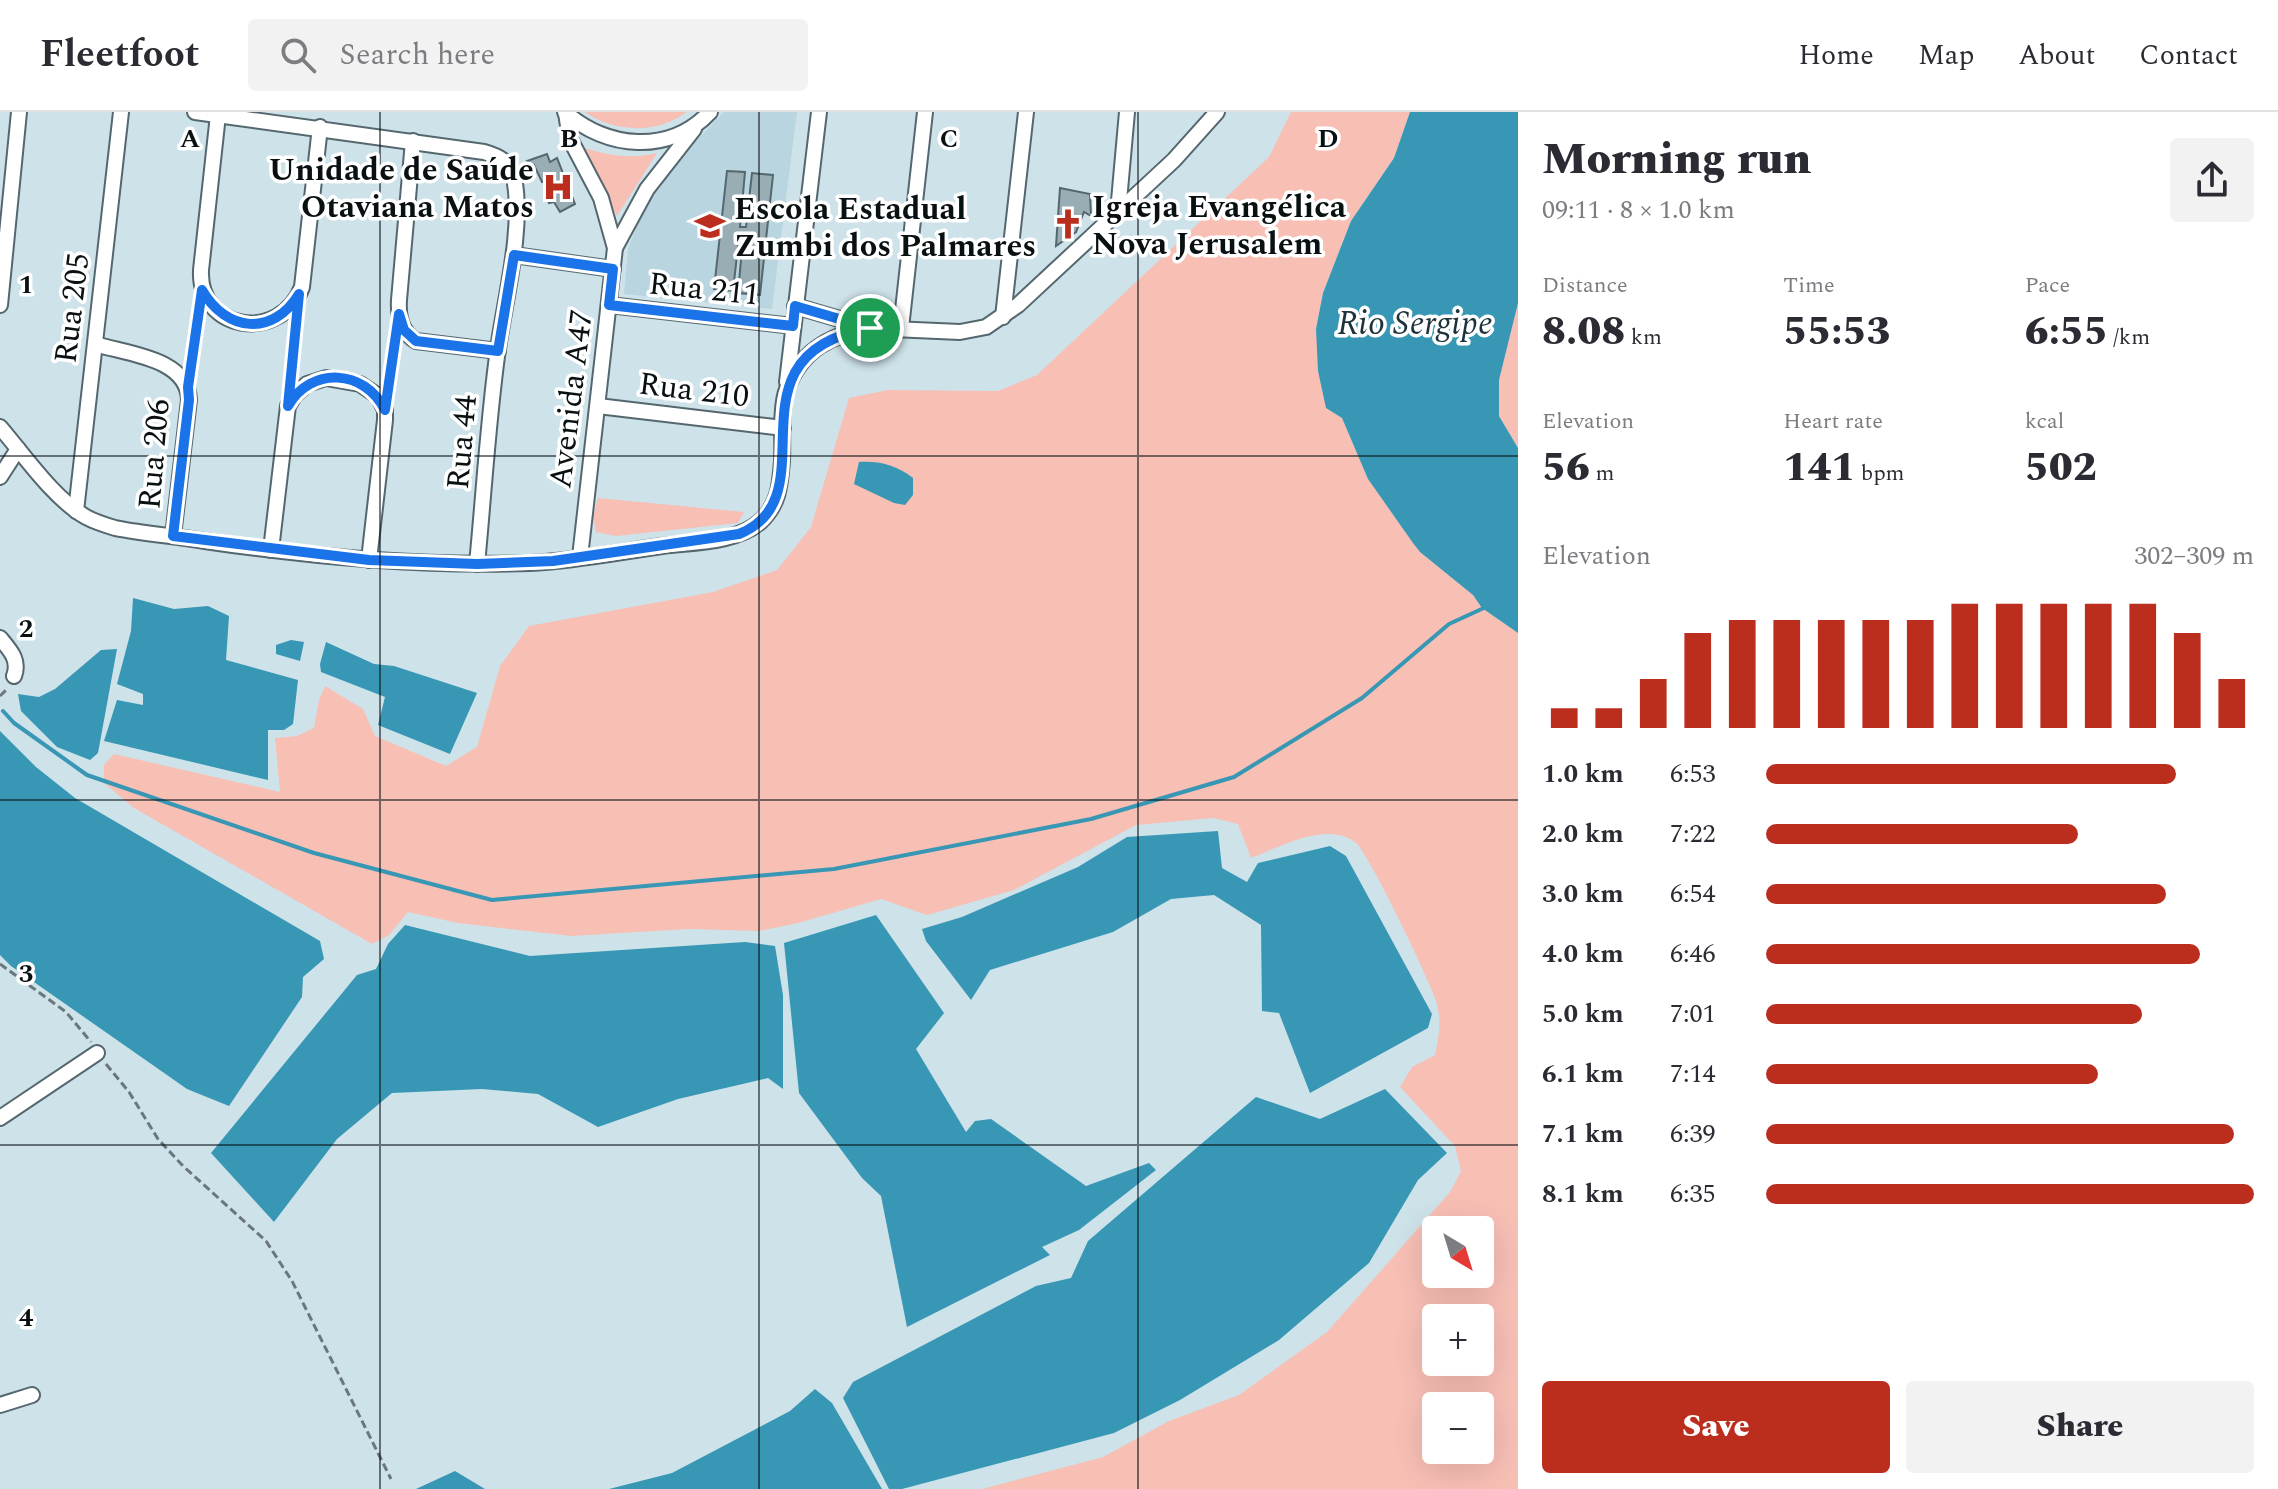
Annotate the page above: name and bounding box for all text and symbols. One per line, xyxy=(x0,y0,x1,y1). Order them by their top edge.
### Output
search box xyxy=(248,19,808,91)
text: Fleetfoot xyxy=(40,26,200,84)
text: Search here xyxy=(340,32,495,78)
icon: search xyxy=(276,33,320,77)
text: Home xyxy=(1798,34,1874,77)
text: Map xyxy=(1918,34,1974,77)
text: About xyxy=(2018,34,2095,77)
text: Contact xyxy=(2139,34,2238,77)
text: A xyxy=(180,119,200,159)
text: B xyxy=(560,119,578,159)
text: C xyxy=(940,119,958,159)
text: D xyxy=(1318,119,1338,159)
text: Morning run xyxy=(1542,126,1811,193)
button: share xyxy=(2170,138,2254,222)
place label: Unidade de Saúde Otaviana Matos xyxy=(268,146,534,232)
hospital icon: Unidade de Saúde Otaviana Matos xyxy=(541,170,575,204)
place label: Igreja Evangélica Nova Jerusalem xyxy=(1092,183,1347,269)
place label: Escola Estadual Zumbi dos Palmares xyxy=(734,185,1036,271)
text: 09:11 · 8 × 1.0 km xyxy=(1542,190,1735,230)
church icon: Igreja Evangélica Nova Jerusalem xyxy=(1051,207,1085,241)
school or university icon: Escola Estadual Zumbi dos Palmares xyxy=(693,209,727,243)
street label: Rua 205 xyxy=(41,250,104,366)
street label: Rua 211 xyxy=(646,259,761,320)
text: 1 xyxy=(19,265,33,305)
text: Distance xyxy=(1542,269,1628,302)
text: Time xyxy=(1783,269,1835,302)
text: Pace xyxy=(2025,269,2070,302)
pin xyxy=(836,294,904,362)
water label: Rio Sergipe xyxy=(1337,298,1493,350)
text: 8.08 xyxy=(1542,302,1625,363)
text: 55:53 xyxy=(1783,302,1891,363)
text: 6:55 xyxy=(2025,302,2108,363)
icon: arrive xyxy=(848,306,892,350)
street label: Avenida A47 xyxy=(536,307,607,491)
text: km xyxy=(1625,321,1662,354)
text: /km xyxy=(2108,321,2150,354)
street label: Rua 210 xyxy=(636,359,752,422)
street label: Rua 44 xyxy=(434,393,491,491)
street label: Rua 206 xyxy=(125,397,184,511)
text: Elevation xyxy=(1542,405,1634,438)
text: Heart rate xyxy=(1783,405,1883,438)
text: kcal xyxy=(2025,405,2064,438)
text: 56 xyxy=(1542,438,1590,499)
text: 141 xyxy=(1783,438,1855,499)
text: 502 xyxy=(2025,438,2097,499)
text: m xyxy=(1590,457,1614,490)
text: bpm xyxy=(1855,457,1905,490)
text: Elevation xyxy=(1542,536,1651,576)
text: 302–309 m xyxy=(2134,536,2254,576)
text: 2 xyxy=(19,609,33,649)
text: 1.0 km xyxy=(1542,754,1624,794)
text: 6:53 xyxy=(1670,754,1716,794)
text: 2.0 km xyxy=(1542,814,1624,854)
text: 7:22 xyxy=(1670,814,1716,854)
text: 3.0 km xyxy=(1542,874,1624,914)
text: 6:54 xyxy=(1670,874,1716,914)
text: 4.0 km xyxy=(1542,934,1624,974)
text: 6:46 xyxy=(1670,934,1716,974)
text: 3 xyxy=(19,954,33,994)
text: 5.0 km xyxy=(1542,994,1624,1034)
text: 7:01 xyxy=(1670,994,1716,1034)
text: 6.1 km xyxy=(1542,1054,1624,1094)
text: 7:14 xyxy=(1670,1054,1716,1094)
text: 7.1 km xyxy=(1542,1114,1624,1154)
text: 6:39 xyxy=(1670,1114,1716,1154)
text: 8.1 km xyxy=(1542,1174,1624,1214)
text: 6:35 xyxy=(1670,1174,1716,1214)
north arrow xyxy=(1422,1216,1494,1288)
map controls xyxy=(1422,1216,1494,1464)
text: 4 xyxy=(19,1298,34,1338)
button: + xyxy=(1422,1304,1494,1376)
button: Save xyxy=(1542,1381,1890,1473)
button: Share xyxy=(1906,1381,2254,1473)
button: − xyxy=(1422,1392,1494,1464)

